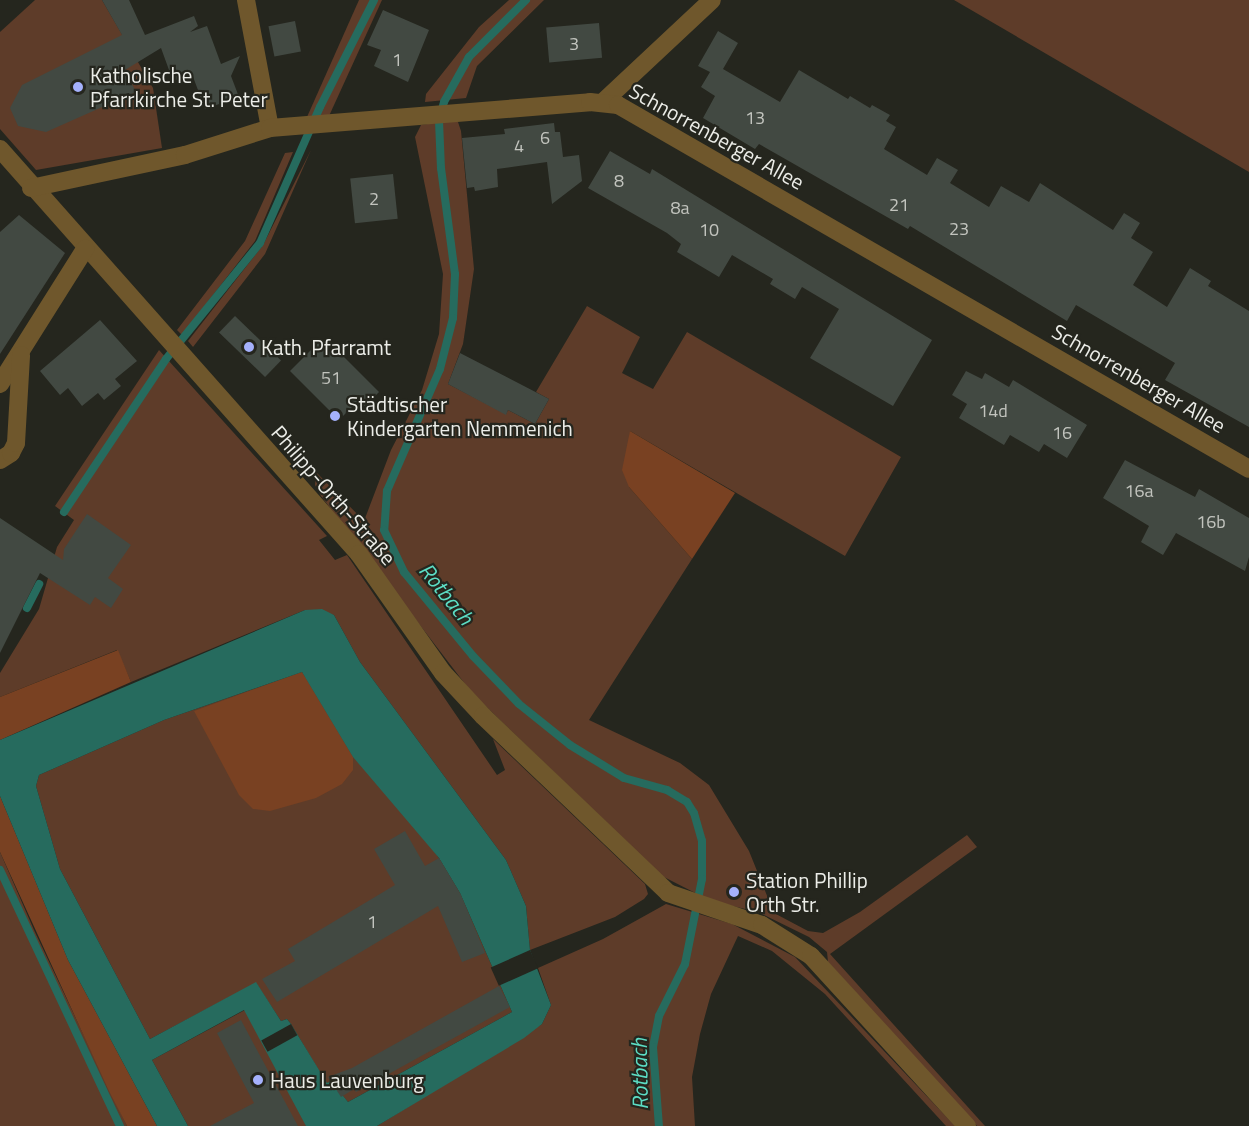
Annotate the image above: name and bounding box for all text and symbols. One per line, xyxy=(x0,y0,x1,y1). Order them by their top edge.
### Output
house number: 3 xyxy=(569,33,579,55)
house number: 1 xyxy=(392,49,402,71)
place label: Katholische Pfarrkirche St. Peter xyxy=(90,62,268,112)
street label: Schnorrenberger Allee xyxy=(625,78,809,194)
marker: Katholische Pfarrkirche St. Peter xyxy=(71,80,85,94)
house number: 13 xyxy=(745,107,765,129)
house number: 6 xyxy=(540,127,550,149)
house number: 4 xyxy=(514,135,524,157)
house number: 8 xyxy=(614,170,624,192)
house number: 2 xyxy=(369,188,379,210)
house number: 21 xyxy=(889,194,909,216)
house number: 8a xyxy=(670,197,690,219)
house number: 23 xyxy=(949,218,969,240)
house number: 10 xyxy=(699,219,719,241)
street label: Schnorrenberger Allee xyxy=(1048,318,1230,438)
place label: Kath. Pfarramt xyxy=(261,334,391,360)
marker: Kath. Pfarramt xyxy=(242,340,256,354)
house number: 51 xyxy=(321,367,341,389)
place label: Städtischer Kindergarten Nemmenich xyxy=(347,391,573,441)
house number: 14d xyxy=(978,400,1008,422)
marker: Städtischer Kindergarten Nemmenich xyxy=(328,409,342,423)
street label: Philipp-Orth-Straße xyxy=(267,420,401,570)
house number: 16 xyxy=(1052,422,1072,444)
house number: 16a xyxy=(1124,480,1154,502)
house number: 16b xyxy=(1196,511,1226,533)
water label: Rotbach xyxy=(413,558,479,630)
place label: Station Phillip Orth Str. xyxy=(746,867,868,917)
marker: Station Phillip Orth Str. xyxy=(727,885,741,899)
house number: 1 xyxy=(367,911,377,933)
water label: Rotbach xyxy=(626,1038,654,1110)
place label: Haus Lauvenburg xyxy=(270,1067,424,1093)
marker: Haus Lauvenburg xyxy=(251,1073,265,1087)

